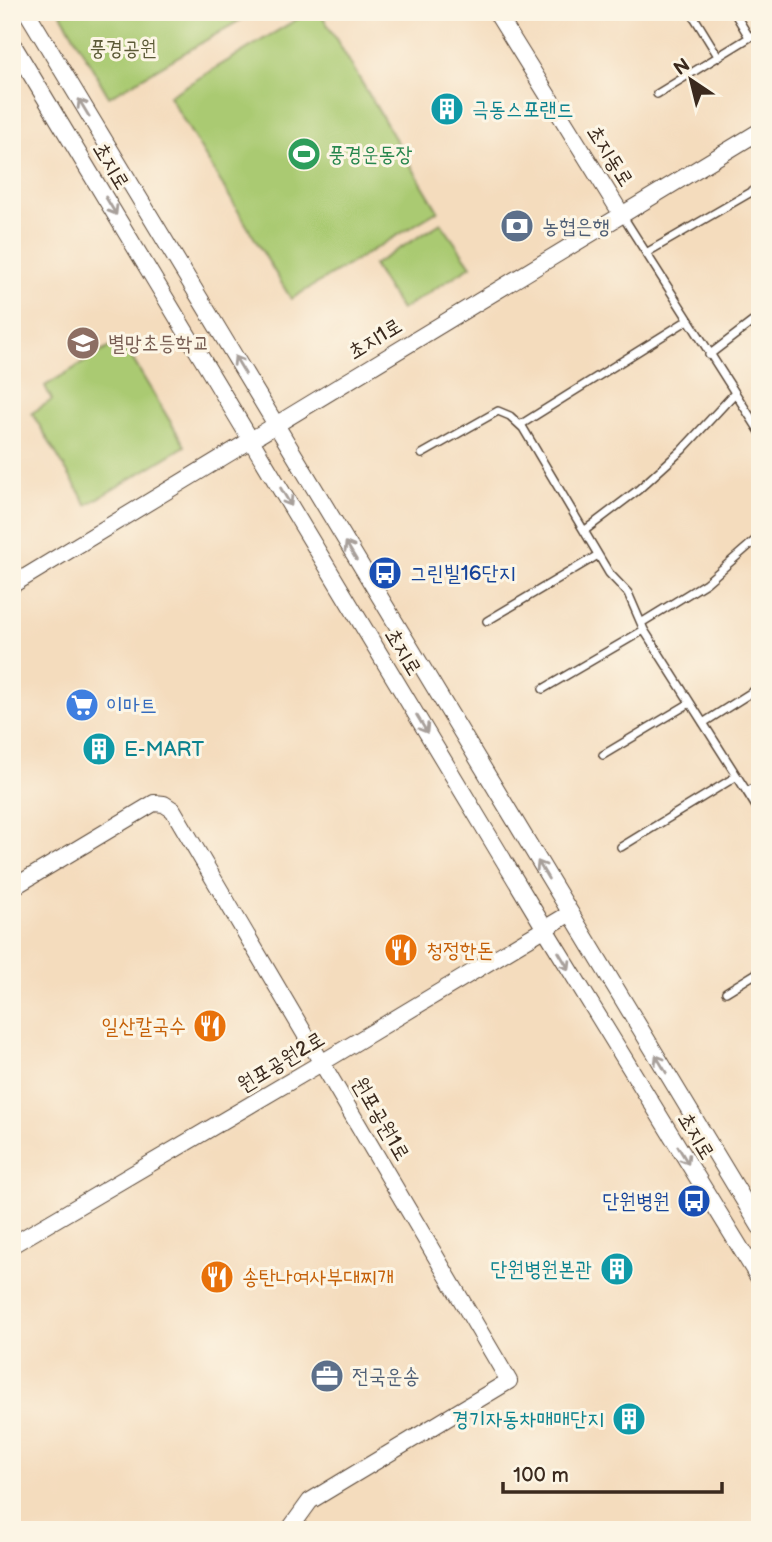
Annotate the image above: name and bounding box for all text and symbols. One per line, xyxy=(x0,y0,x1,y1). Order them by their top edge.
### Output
park label: 풍경공원 xyxy=(89,36,157,61)
north arrow xyxy=(656,46,726,116)
text: N xyxy=(670,54,695,81)
building icon: 극동스포랜드 xyxy=(428,90,466,128)
place label: 극동스포랜드 xyxy=(472,97,573,122)
one-way arrow xyxy=(77,98,91,118)
street label: 초지동로 xyxy=(581,121,639,191)
sports icon: 풍경운동장 xyxy=(285,135,323,173)
street label: 초지로 xyxy=(87,138,135,194)
place label: 풍경운동장 xyxy=(328,142,413,167)
one-way arrow xyxy=(104,196,118,216)
bank icon: 농협은행 xyxy=(498,207,536,245)
place label: 농협은행 xyxy=(542,214,610,239)
street label: 초지1로 xyxy=(343,313,407,365)
school or university icon: 별망초등학교 xyxy=(64,324,102,362)
place label: 별망초등학교 xyxy=(108,331,209,356)
one-way arrow xyxy=(233,356,247,376)
one-way arrow xyxy=(279,487,293,507)
one-way arrow xyxy=(344,541,358,561)
bus stop icon: 그린빌16단지 xyxy=(366,554,404,592)
place label: 그린빌16단지 xyxy=(410,561,515,586)
street label: 초지로 xyxy=(379,624,427,680)
supermarket icon: 이마트 xyxy=(63,686,101,724)
place label: 이마트 xyxy=(106,693,157,718)
one-way arrow xyxy=(415,713,429,733)
building icon: E-MART xyxy=(80,730,118,768)
place label: E-MART xyxy=(124,737,204,762)
one-way arrow xyxy=(535,860,549,880)
restaurant icon: 청정한돈 xyxy=(382,931,420,969)
place label: 청정한돈 xyxy=(426,938,494,963)
one-way arrow xyxy=(558,950,572,970)
restaurant icon: 일산칼국수 xyxy=(191,1007,229,1045)
place label: 일산칼국수 xyxy=(102,1014,186,1039)
street label: 원포공원2로 xyxy=(233,1026,329,1098)
one-way arrow xyxy=(653,1055,667,1075)
street label: 원포공원1로 xyxy=(347,1073,415,1165)
street label: 초지로 xyxy=(672,1108,720,1164)
one-way arrow xyxy=(676,1144,690,1164)
bus stop icon: 단원병원 xyxy=(675,1182,713,1220)
place label: 단원병원 xyxy=(602,1189,670,1214)
building icon: 단원병원본관 xyxy=(598,1250,636,1288)
place label: 단원병원본관 xyxy=(491,1257,592,1282)
restaurant icon: 송탄나여사부대찌개 xyxy=(198,1258,236,1296)
place label: 송탄나여사부대찌개 xyxy=(242,1265,394,1290)
office icon: 전국운송 xyxy=(308,1357,346,1395)
place label: 전국운송 xyxy=(352,1364,420,1389)
building icon: 경기자동차매매단지 xyxy=(610,1400,648,1438)
place label: 경기자동차매매단지 xyxy=(452,1407,604,1432)
scale bar xyxy=(503,1451,721,1495)
text: 100 m xyxy=(513,1463,569,1488)

